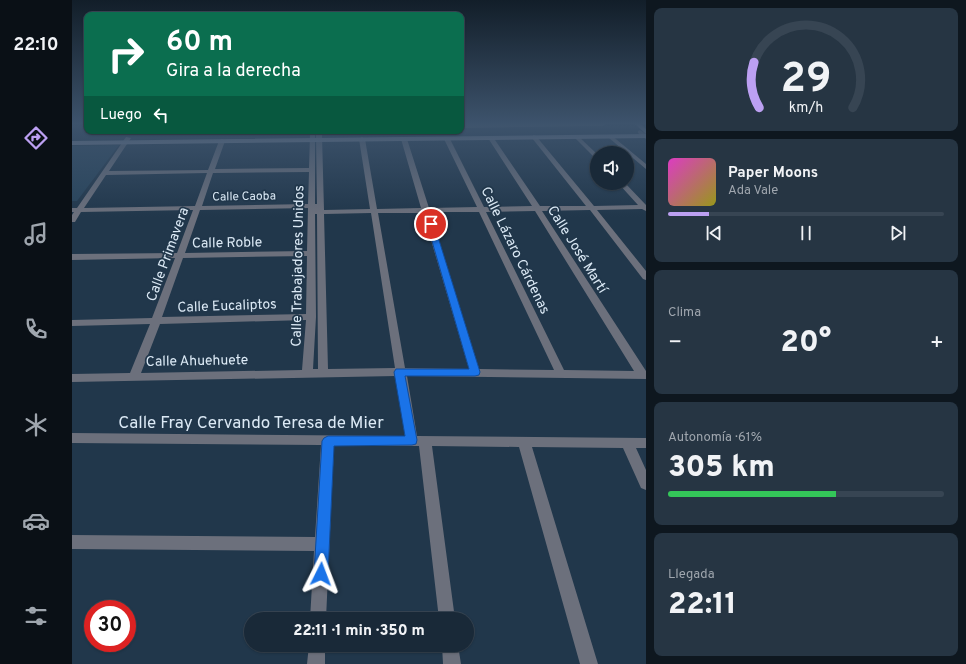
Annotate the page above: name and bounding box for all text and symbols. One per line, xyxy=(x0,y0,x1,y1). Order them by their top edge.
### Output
text: 60 m xyxy=(166,25,233,61)
icon: right xyxy=(100,28,152,80)
text: 22:10 xyxy=(13,34,59,57)
text: 29 xyxy=(781,53,832,106)
text: Gira a la derecha xyxy=(166,60,301,83)
text: km/h xyxy=(789,98,823,116)
icon: left xyxy=(150,104,172,126)
text: Luego xyxy=(100,106,142,125)
icon: directions xyxy=(22,124,50,152)
map controls xyxy=(590,146,634,190)
button: sound xyxy=(590,146,634,190)
text: Paper Moons xyxy=(728,164,818,183)
text: Ada Vale xyxy=(728,183,778,199)
street label: Calle Lázaro Cárdenas xyxy=(476,184,553,317)
street label: Calle Trabajadores Unidos xyxy=(289,185,308,347)
street label: Calle Caoba xyxy=(212,188,276,206)
street label: Calle José Martí xyxy=(543,203,611,298)
street label: Calle Primavera xyxy=(144,205,193,304)
pin xyxy=(414,207,448,241)
icon: arrive xyxy=(420,213,442,235)
icon: music xyxy=(22,220,50,248)
icon: previous xyxy=(703,222,725,244)
icon: pause xyxy=(795,222,817,244)
icon: next xyxy=(887,222,909,244)
street label: Calle Roble xyxy=(192,234,262,253)
street label: Calle Eucaliptos xyxy=(177,296,277,317)
text: Clima xyxy=(668,305,701,321)
icon: phone xyxy=(22,315,50,343)
text: 20° xyxy=(781,325,831,362)
text: − xyxy=(668,330,682,357)
text: + xyxy=(930,330,944,357)
street label: Calle Ahuehuete xyxy=(146,352,248,371)
icon: climate xyxy=(22,411,50,439)
street label: Calle Fray Cervando Teresa de Mier xyxy=(118,413,384,435)
text: Autonomía · 61% xyxy=(668,430,762,446)
text: 305 km xyxy=(668,450,775,487)
icon: car xyxy=(22,507,50,535)
position arrow xyxy=(300,553,342,595)
text: Llegada xyxy=(668,567,715,583)
text: 22:11 xyxy=(668,587,737,624)
speed limit sign: 30 xyxy=(84,600,136,652)
icon: filters xyxy=(22,602,50,630)
text: 22:11 · 1 min · 350 m xyxy=(293,622,425,641)

